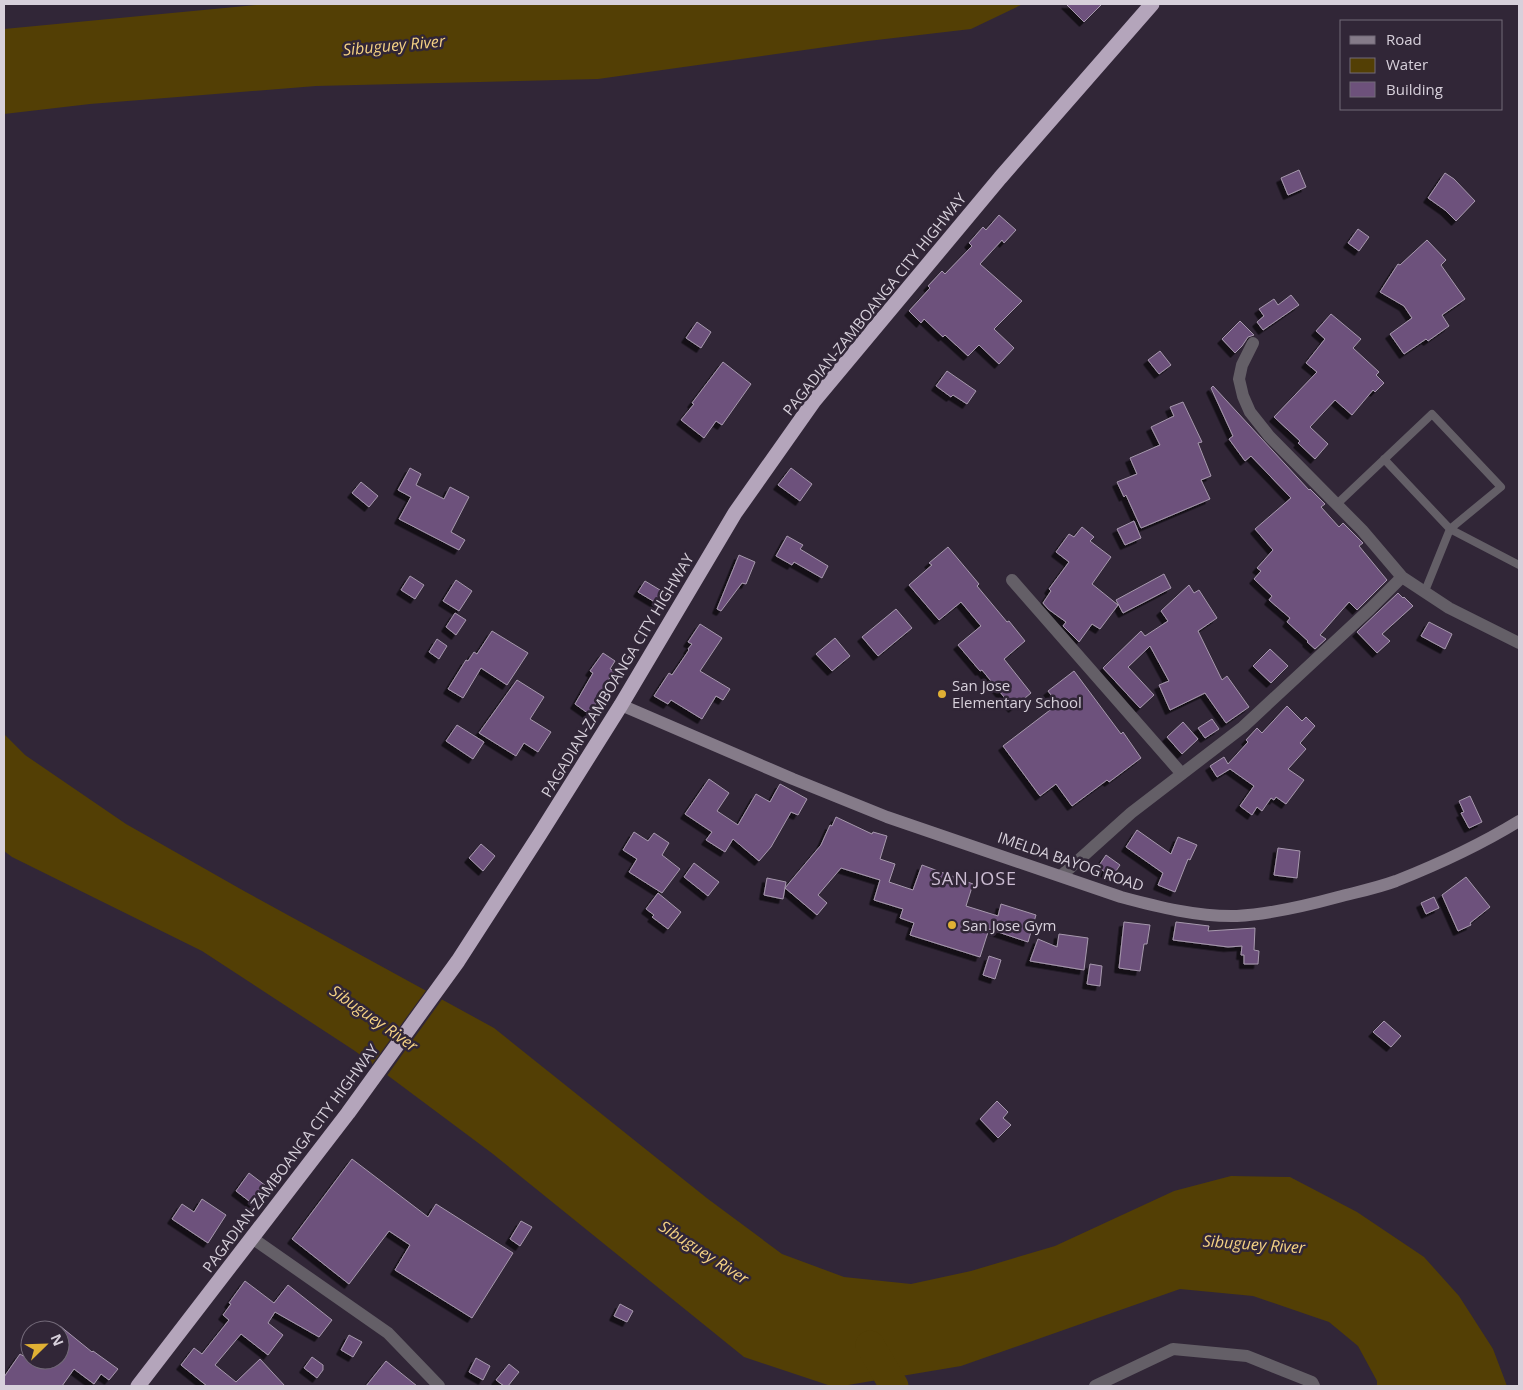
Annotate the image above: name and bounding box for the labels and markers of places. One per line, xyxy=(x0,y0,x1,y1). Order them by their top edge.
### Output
place label: San Jose Elementary School xyxy=(952,675,1082,712)
marker: San Jose Elementary School xyxy=(936,688,948,700)
place label: San Jose Gym xyxy=(962,915,1056,935)
marker: San Jose Gym xyxy=(946,919,958,931)

